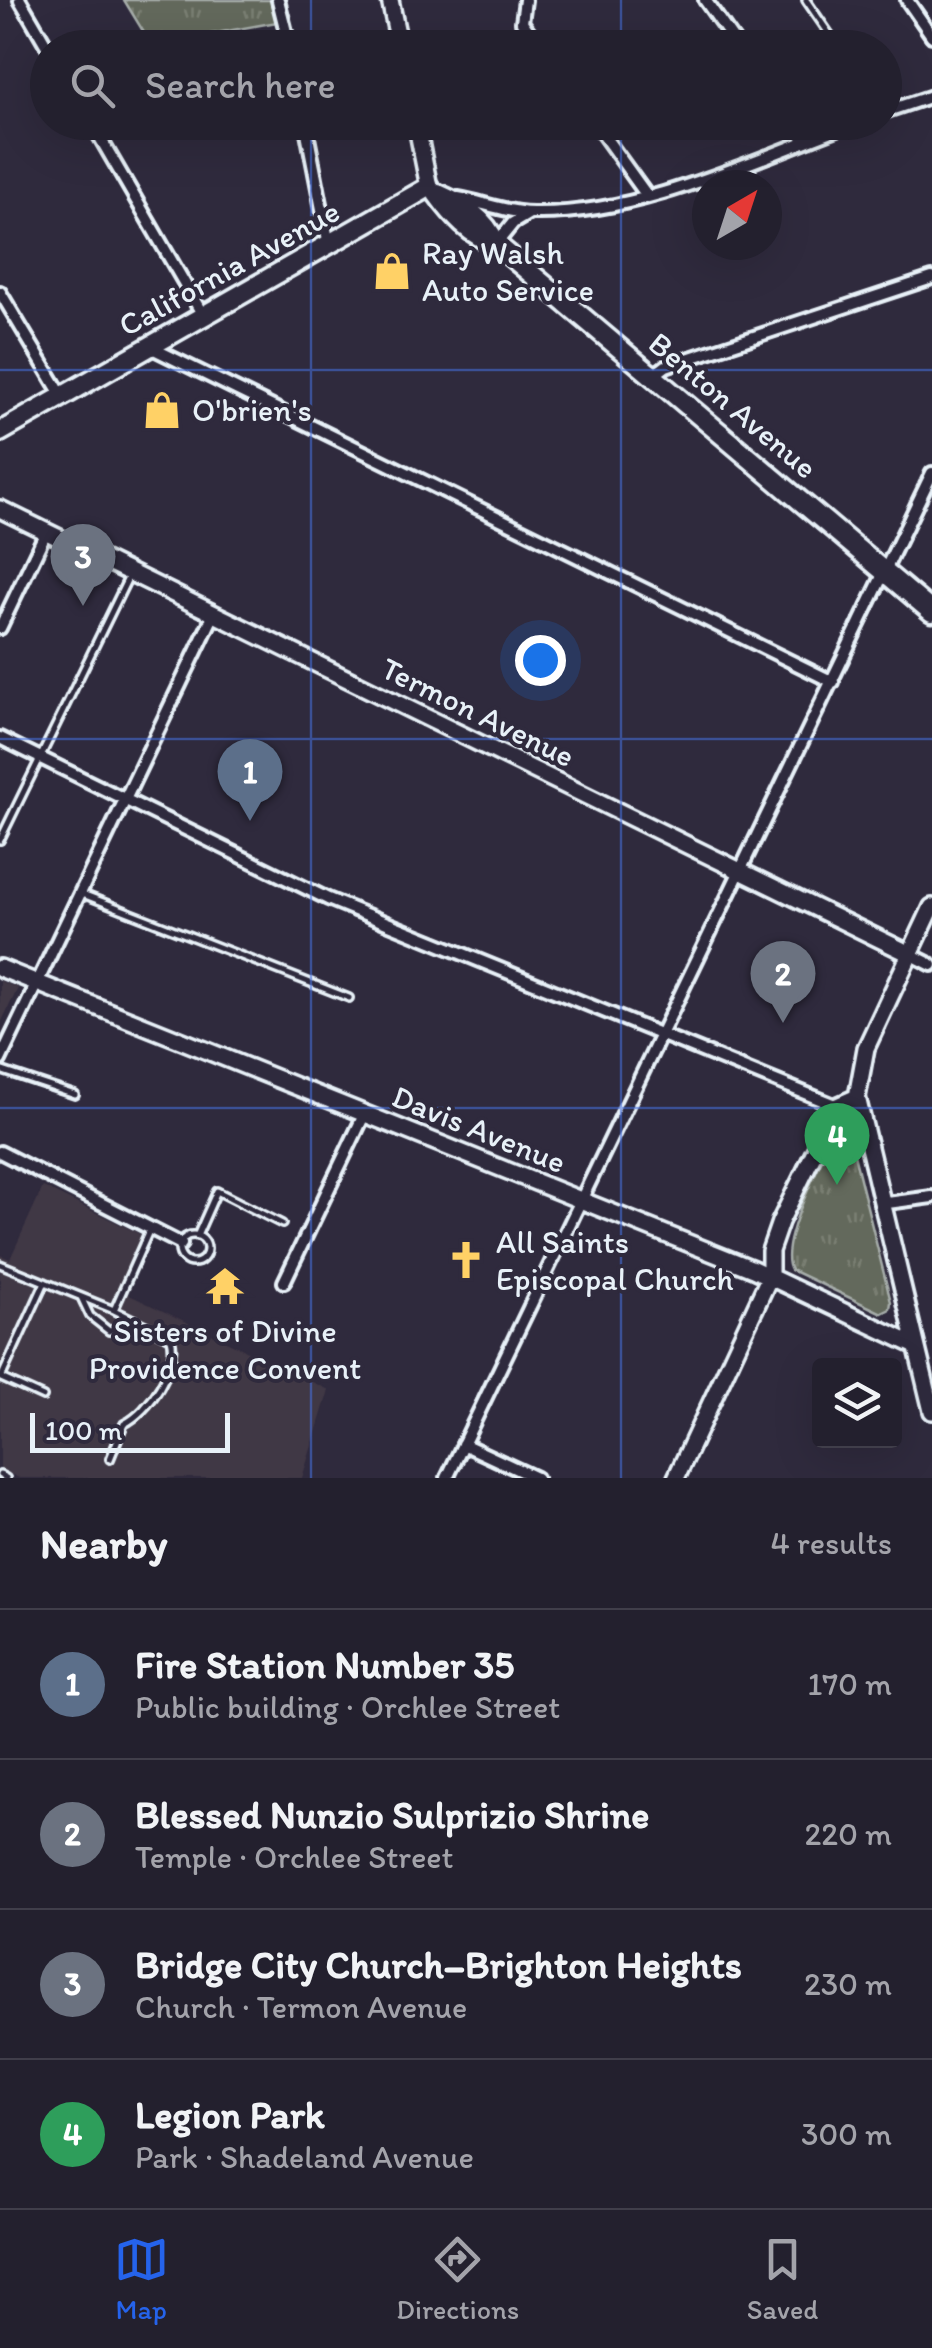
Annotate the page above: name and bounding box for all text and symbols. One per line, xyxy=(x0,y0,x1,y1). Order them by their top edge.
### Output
search box xyxy=(30,30,902,140)
icon: search xyxy=(65,58,120,113)
text: Search here xyxy=(145,62,336,108)
north arrow xyxy=(692,170,782,260)
street label: California Avenue xyxy=(112,192,346,344)
place label: Ray Walsh Auto Service xyxy=(422,234,594,309)
shop icon: Ray Walsh Auto Service xyxy=(371,250,413,292)
street label: Benton Avenue xyxy=(641,324,825,486)
shop icon: O'brien's xyxy=(141,389,183,431)
place label: O'brien's xyxy=(192,391,312,429)
pin: 3 xyxy=(51,524,116,606)
your location xyxy=(515,635,566,686)
street label: Termon Avenue xyxy=(375,649,581,775)
pin: 1 xyxy=(218,738,282,821)
pin: 2 xyxy=(750,940,816,1023)
street label: Davis Avenue xyxy=(387,1077,571,1181)
pin: 4 xyxy=(804,1102,870,1185)
place label: All Saints Episcopal Church xyxy=(496,1223,734,1298)
church icon: All Saints Episcopal Church xyxy=(445,1239,487,1281)
temple icon: Sisters of Divine Providence Convent xyxy=(204,1265,246,1307)
place label: Sisters of Divine Providence Convent xyxy=(89,1312,361,1387)
map controls xyxy=(812,1358,902,1448)
button: layers xyxy=(812,1358,902,1448)
scale bar xyxy=(30,1408,230,1452)
text: 100 m xyxy=(45,1413,122,1447)
text: Nearby xyxy=(40,1518,167,1569)
text: 4 results xyxy=(771,1524,892,1562)
text: Fire Station Number 35 xyxy=(135,1642,514,1688)
text: 1 xyxy=(65,1665,80,1703)
text: 170 m xyxy=(807,1665,892,1703)
text: Public building · Orchlee Street xyxy=(135,1688,560,1726)
text: Blessed Nunzio Sulprizio Shrine xyxy=(135,1792,649,1838)
text: 2 xyxy=(64,1815,81,1853)
text: 220 m xyxy=(805,1815,892,1853)
text: Temple · Orchlee Street xyxy=(135,1838,454,1876)
text: Bridge City Church–Brighton Heights xyxy=(135,1942,742,1988)
text: 3 xyxy=(64,1965,81,2003)
text: 230 m xyxy=(804,1965,892,2003)
text: Church · Termon Avenue xyxy=(135,1988,467,2026)
text: Legion Park xyxy=(135,2092,325,2138)
text: 4 xyxy=(63,2115,82,2153)
text: 300 m xyxy=(801,2115,892,2153)
text: Park · Shadeland Avenue xyxy=(135,2138,474,2176)
tab: Map xyxy=(114,2232,169,2326)
tab: Directions xyxy=(396,2232,519,2326)
tab: Saved xyxy=(747,2232,818,2326)

